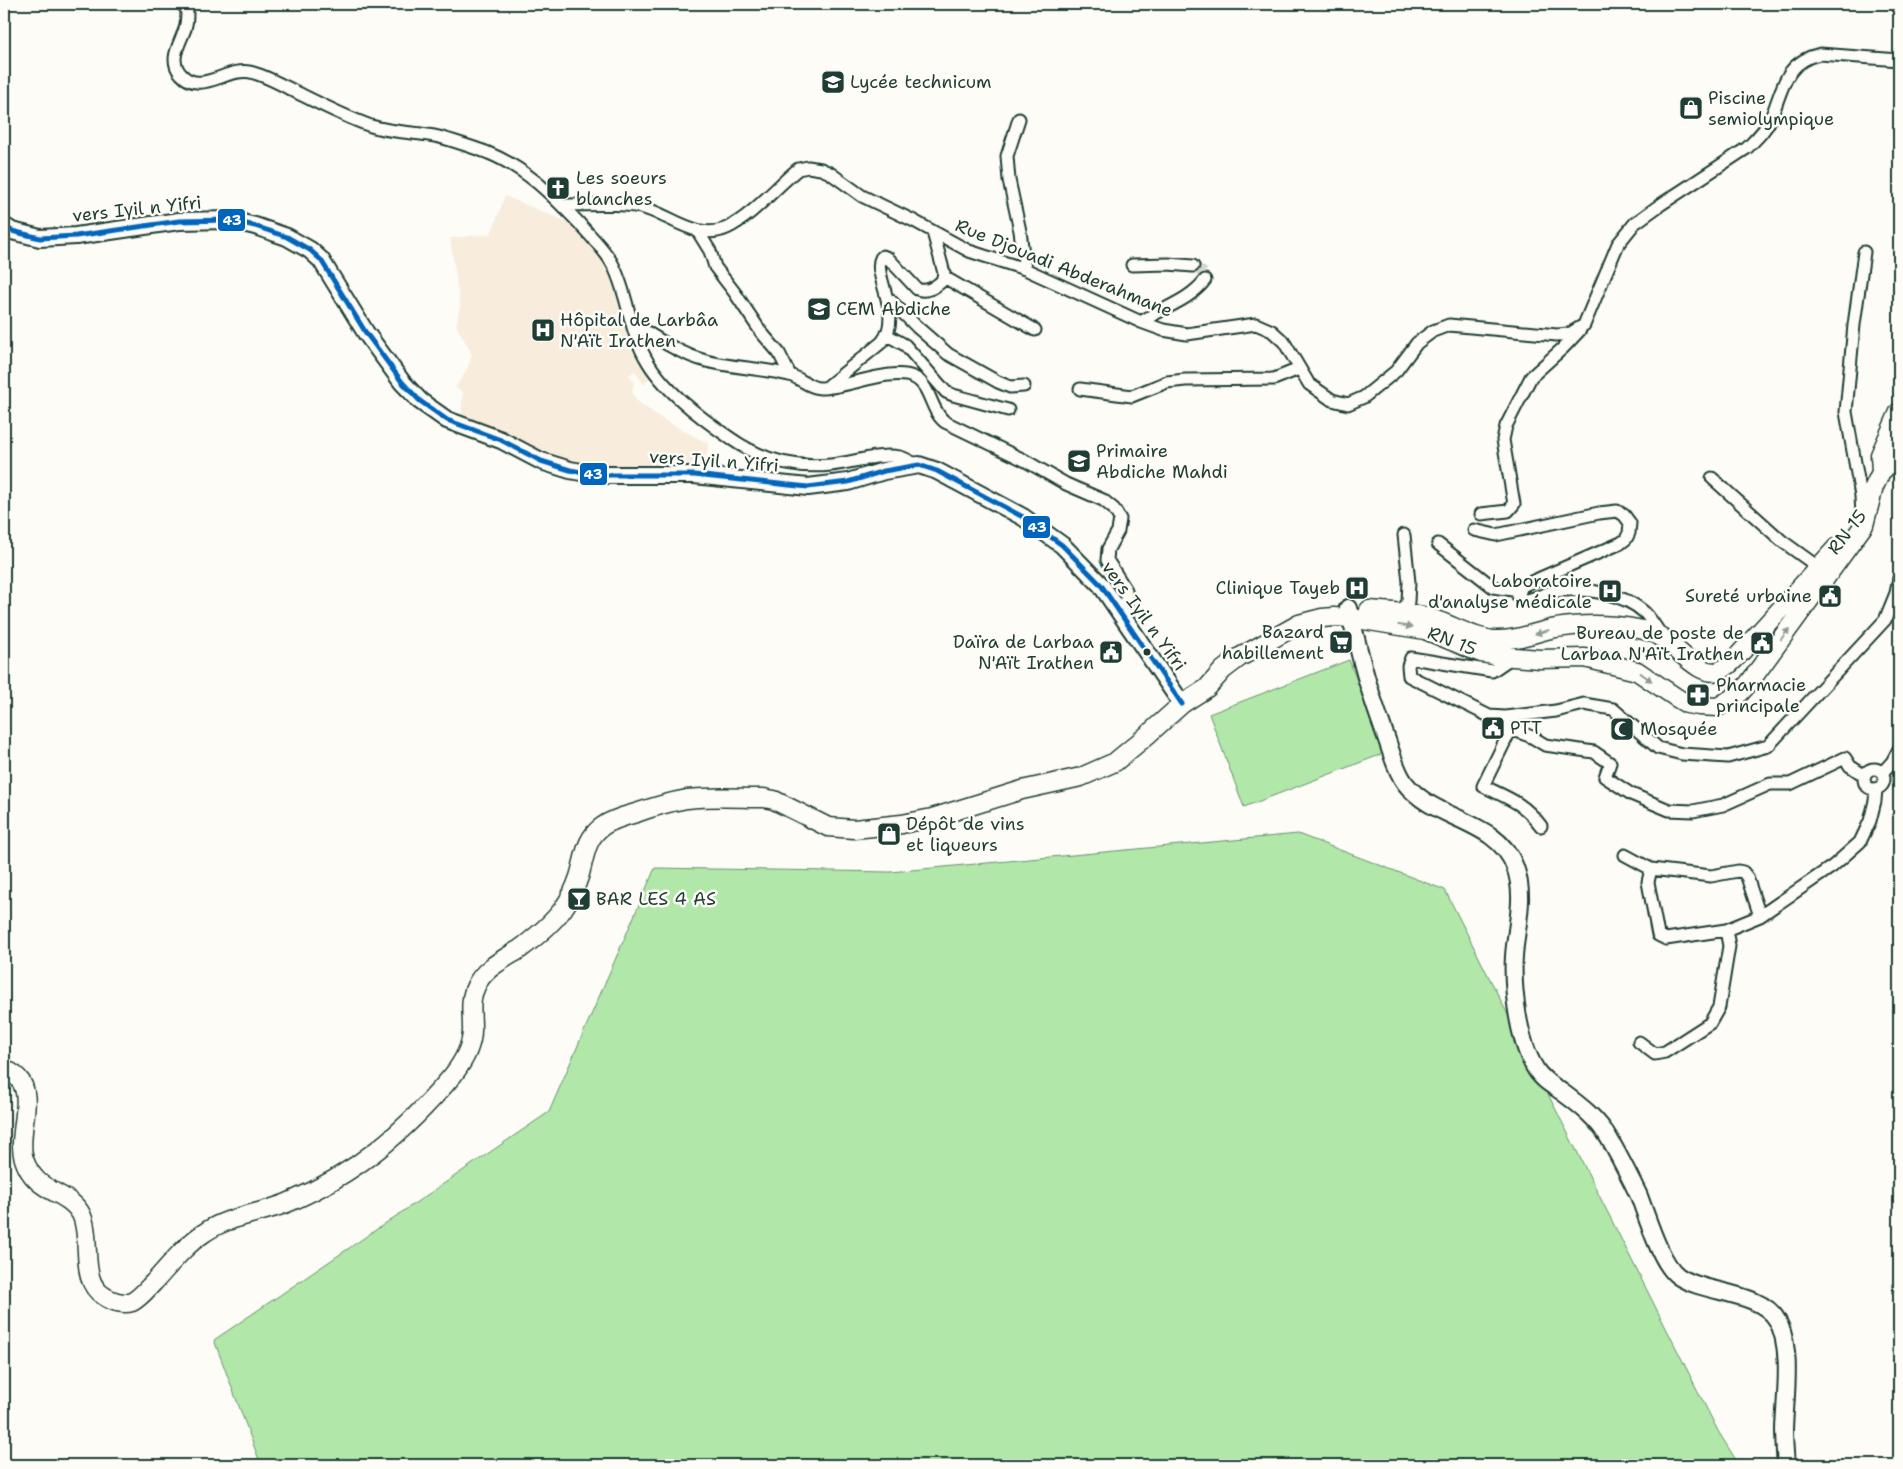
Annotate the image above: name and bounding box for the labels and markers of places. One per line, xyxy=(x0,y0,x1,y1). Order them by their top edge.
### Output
school or university icon: Lycée technicum xyxy=(820,69,846,95)
place label: Lycée technicum xyxy=(850,70,992,94)
place label: Piscine semiolympique xyxy=(1708,86,1834,131)
shop icon: Piscine semiolympique xyxy=(1678,95,1704,121)
place label: Les soeurs blanches xyxy=(576,166,667,211)
church icon: Les soeurs blanches xyxy=(545,175,571,201)
school or university icon: CEM Abdiche xyxy=(806,296,832,322)
place label: CEM Abdiche xyxy=(836,297,951,321)
place label: Hôpital de Larbâa N'Aït Irathen xyxy=(560,308,718,353)
hospital icon: Hôpital de Larbâa N'Aït Irathen xyxy=(530,317,556,343)
place label: Primaire Abdiche Mahdi xyxy=(1096,439,1228,484)
school or university icon: Primaire Abdiche Mahdi xyxy=(1066,448,1092,474)
place label: Laboratoire d'analyse médicale xyxy=(1428,569,1592,614)
hospital icon: Clinique Tayeb xyxy=(1344,575,1370,601)
place label: Clinique Tayeb xyxy=(1215,576,1340,600)
hospital icon: Laboratoire d'analyse médicale xyxy=(1597,578,1623,604)
public building icon: Sureté urbaine xyxy=(1817,583,1843,609)
place label: Sureté urbaine xyxy=(1685,584,1812,608)
place label: Bazard habillement xyxy=(1222,620,1324,665)
place label: Bureau de poste de Larbaa N'Aït Irathen xyxy=(1561,621,1744,666)
supermarket icon: Bazard habillement xyxy=(1328,629,1354,655)
place label: Daïra de Larbaa N'Aït Irathen xyxy=(953,630,1094,675)
public building icon: Bureau de poste de Larbaa N'Aït Irathen xyxy=(1749,630,1775,656)
public building icon: Daïra de Larbaa N'Aït Irathen xyxy=(1098,639,1124,665)
unlabelled marker xyxy=(1142,647,1152,657)
place label: Pharmacie principale xyxy=(1716,673,1806,718)
pharmacy icon: Pharmacie principale xyxy=(1685,682,1711,708)
public building icon: PTT xyxy=(1480,715,1506,741)
place label: PTT xyxy=(1510,716,1542,740)
mosque icon: Mosquée xyxy=(1609,716,1635,742)
place label: Mosquée xyxy=(1640,717,1717,741)
place label: Dépôt de vins et liqueurs xyxy=(906,812,1025,857)
shop icon: Dépôt de vins et liqueurs xyxy=(876,821,902,847)
bar icon: BAR LES 4 AS xyxy=(566,886,592,912)
place label: BAR LES 4 AS xyxy=(596,887,716,911)

